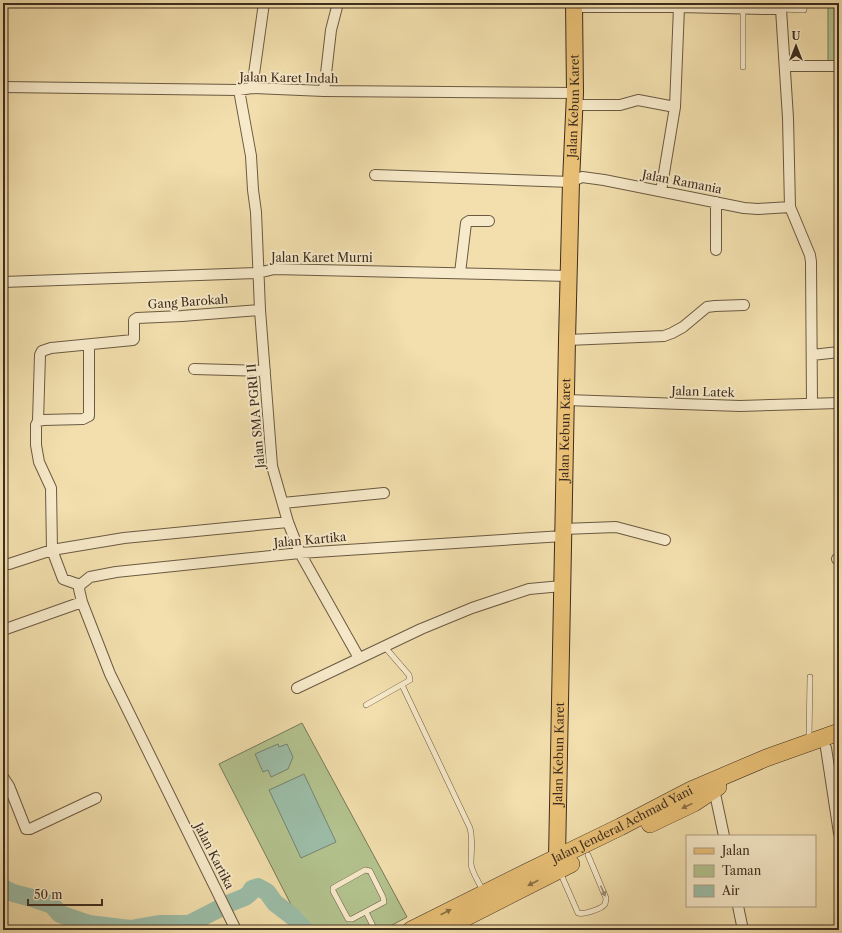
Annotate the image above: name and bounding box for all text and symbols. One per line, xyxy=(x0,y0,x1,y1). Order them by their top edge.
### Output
north arrow xyxy=(776,26,816,66)
text: U xyxy=(792,29,801,43)
street label: Jalan Kebun Karet xyxy=(564,54,582,160)
street label: Jalan Karet Indah xyxy=(237,69,339,86)
street label: Jalan Ramania xyxy=(639,166,724,197)
street label: Jalan Karet Murni xyxy=(269,250,373,265)
street label: Gang Barokah xyxy=(147,291,229,312)
street label: Jalan SMA PGRI II xyxy=(243,363,268,471)
street label: Jalan Kebun Karet xyxy=(556,377,573,484)
street label: Jalan Latek xyxy=(669,383,736,400)
street label: Jalan Kartika xyxy=(271,529,347,550)
street label: Jalan Kebun Karet xyxy=(550,701,567,808)
street label: Jalan Jenderal Achmad Yani xyxy=(547,782,695,867)
one-way arrow xyxy=(681,803,693,809)
street label: Jalan Kartika xyxy=(190,818,238,892)
legend xyxy=(686,835,816,907)
text: Jalan xyxy=(720,843,750,858)
text: Taman xyxy=(722,863,762,878)
one-way arrow xyxy=(527,880,539,886)
scale bar xyxy=(28,881,102,907)
text: Air xyxy=(721,883,740,898)
one-way arrow xyxy=(600,886,606,897)
text: 50 m xyxy=(34,887,63,902)
one-way arrow xyxy=(440,909,452,915)

